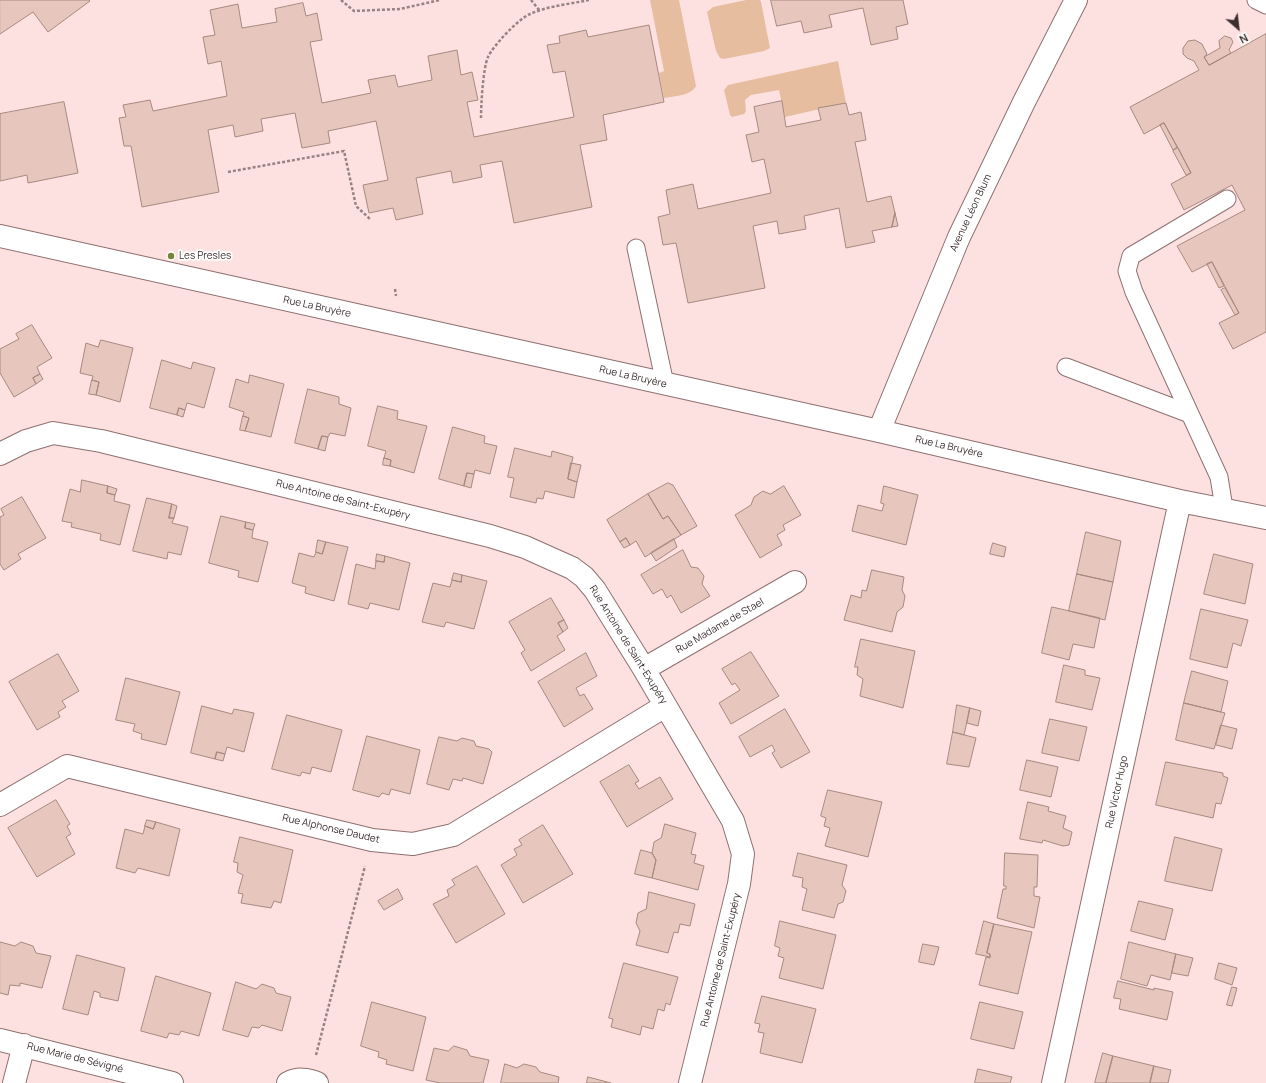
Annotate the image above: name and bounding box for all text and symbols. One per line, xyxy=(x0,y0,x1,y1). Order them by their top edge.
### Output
north arrow xyxy=(1218,8,1258,48)
text: N xyxy=(1237,31,1251,48)
street label: Avenue Léon Blum xyxy=(948,172,994,254)
place label: Les Presles xyxy=(179,250,231,262)
marker: Les Presles xyxy=(166,251,176,261)
street label: Rue La Bruyère xyxy=(282,294,352,320)
street label: Rue La Bruyère xyxy=(598,363,668,391)
street label: Rue La Bruyère xyxy=(914,433,984,461)
street label: Rue Antoine de Saint-Exupéry xyxy=(275,478,411,522)
street label: Rue Antoine de Saint-Exupéry xyxy=(586,583,670,707)
street label: Rue Madame de Stael xyxy=(674,596,766,656)
street label: Rue Victor Hugo xyxy=(1103,755,1131,829)
street label: Rue Alphonse Daudet xyxy=(281,812,381,846)
street label: Rue Antoine de Saint-Exupéry xyxy=(699,892,743,1028)
street label: Rue Marie de Sévigné xyxy=(26,1040,124,1076)

